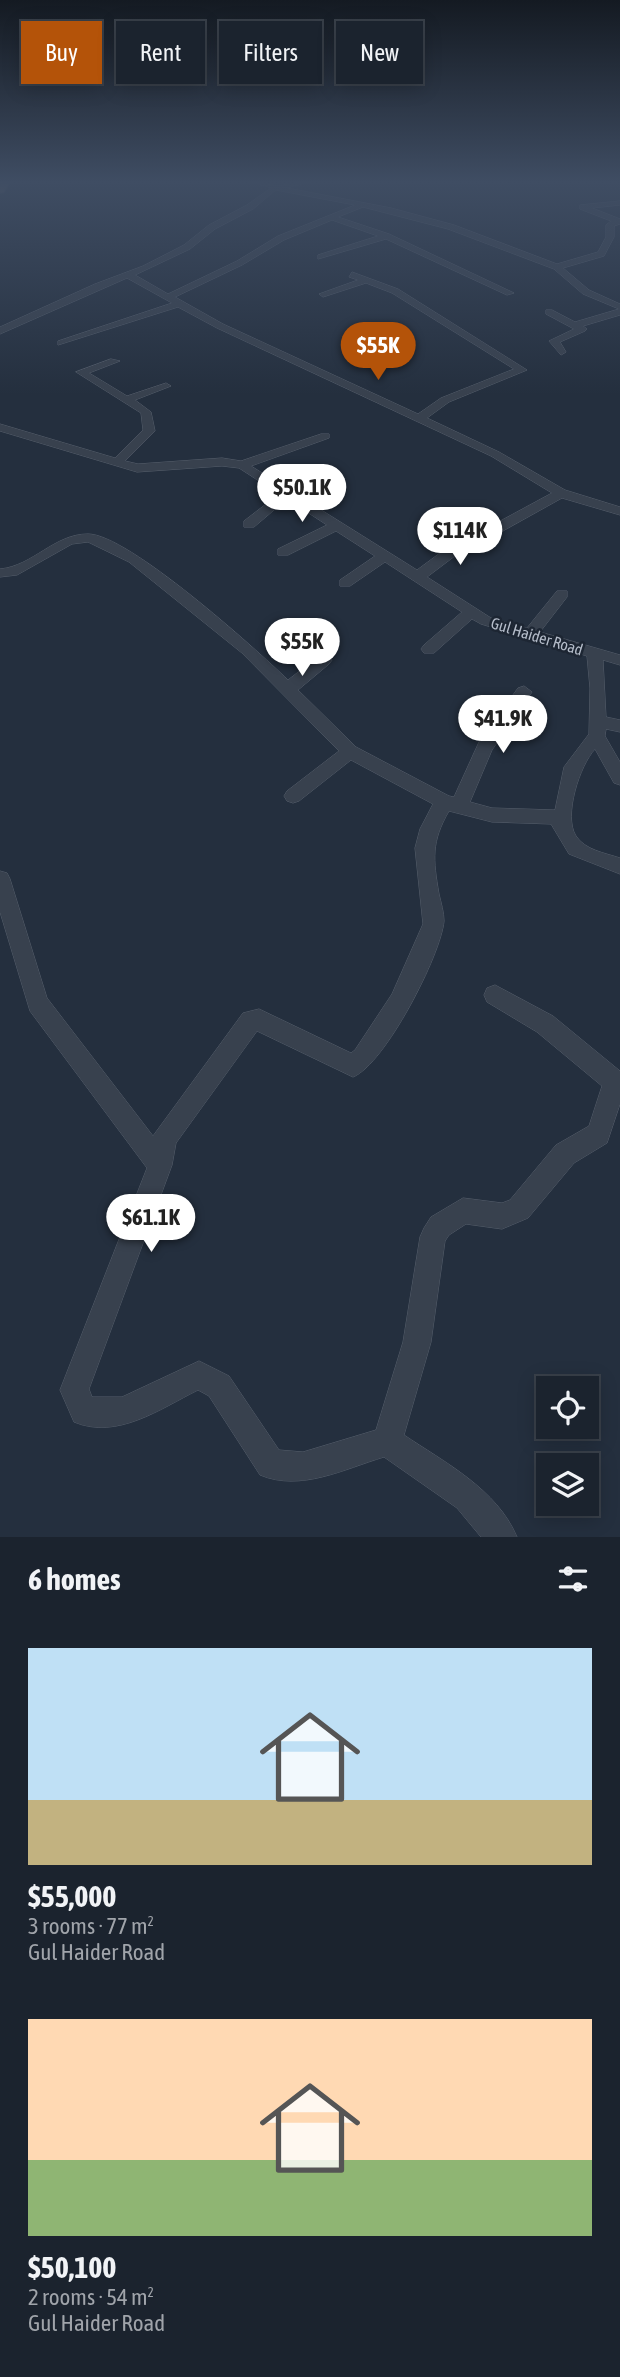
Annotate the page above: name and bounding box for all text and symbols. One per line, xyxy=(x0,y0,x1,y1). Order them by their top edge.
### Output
chip: Buy xyxy=(21,21,102,84)
chip: Rent xyxy=(116,21,205,84)
chip: Filters xyxy=(219,21,322,84)
chip: New xyxy=(336,21,423,84)
pin: $55K xyxy=(337,322,419,382)
text: $55K xyxy=(357,332,399,358)
pin: $50.1K xyxy=(245,464,359,524)
text: $50.1K xyxy=(273,474,331,500)
pin: $114K xyxy=(411,508,509,567)
text: $114K xyxy=(433,517,487,543)
street label: Gul Haider Road xyxy=(489,613,585,659)
pin: $55K xyxy=(261,618,343,678)
text: $55K xyxy=(281,628,323,654)
pin: $41.9K xyxy=(446,696,560,755)
text: $41.9K xyxy=(474,705,532,731)
pin: $61.1K xyxy=(94,1194,208,1254)
text: $61.1K xyxy=(122,1204,180,1230)
map controls xyxy=(536,1376,599,1516)
button: locate xyxy=(536,1376,599,1439)
button: layers xyxy=(536,1453,599,1516)
icon: filters xyxy=(554,1560,592,1598)
text: 6 homes xyxy=(28,1562,121,1596)
icon: home xyxy=(247,1694,373,1820)
text: $55,000 xyxy=(28,1879,116,1913)
text: 3 rooms · 77 m² xyxy=(28,1913,154,1939)
text: Gul Haider Road xyxy=(28,1939,165,1965)
icon: home xyxy=(247,2065,373,2191)
text: $50,100 xyxy=(28,2250,116,2284)
text: 2 rooms · 54 m² xyxy=(28,2284,154,2310)
text: Gul Haider Road xyxy=(28,2310,165,2336)

